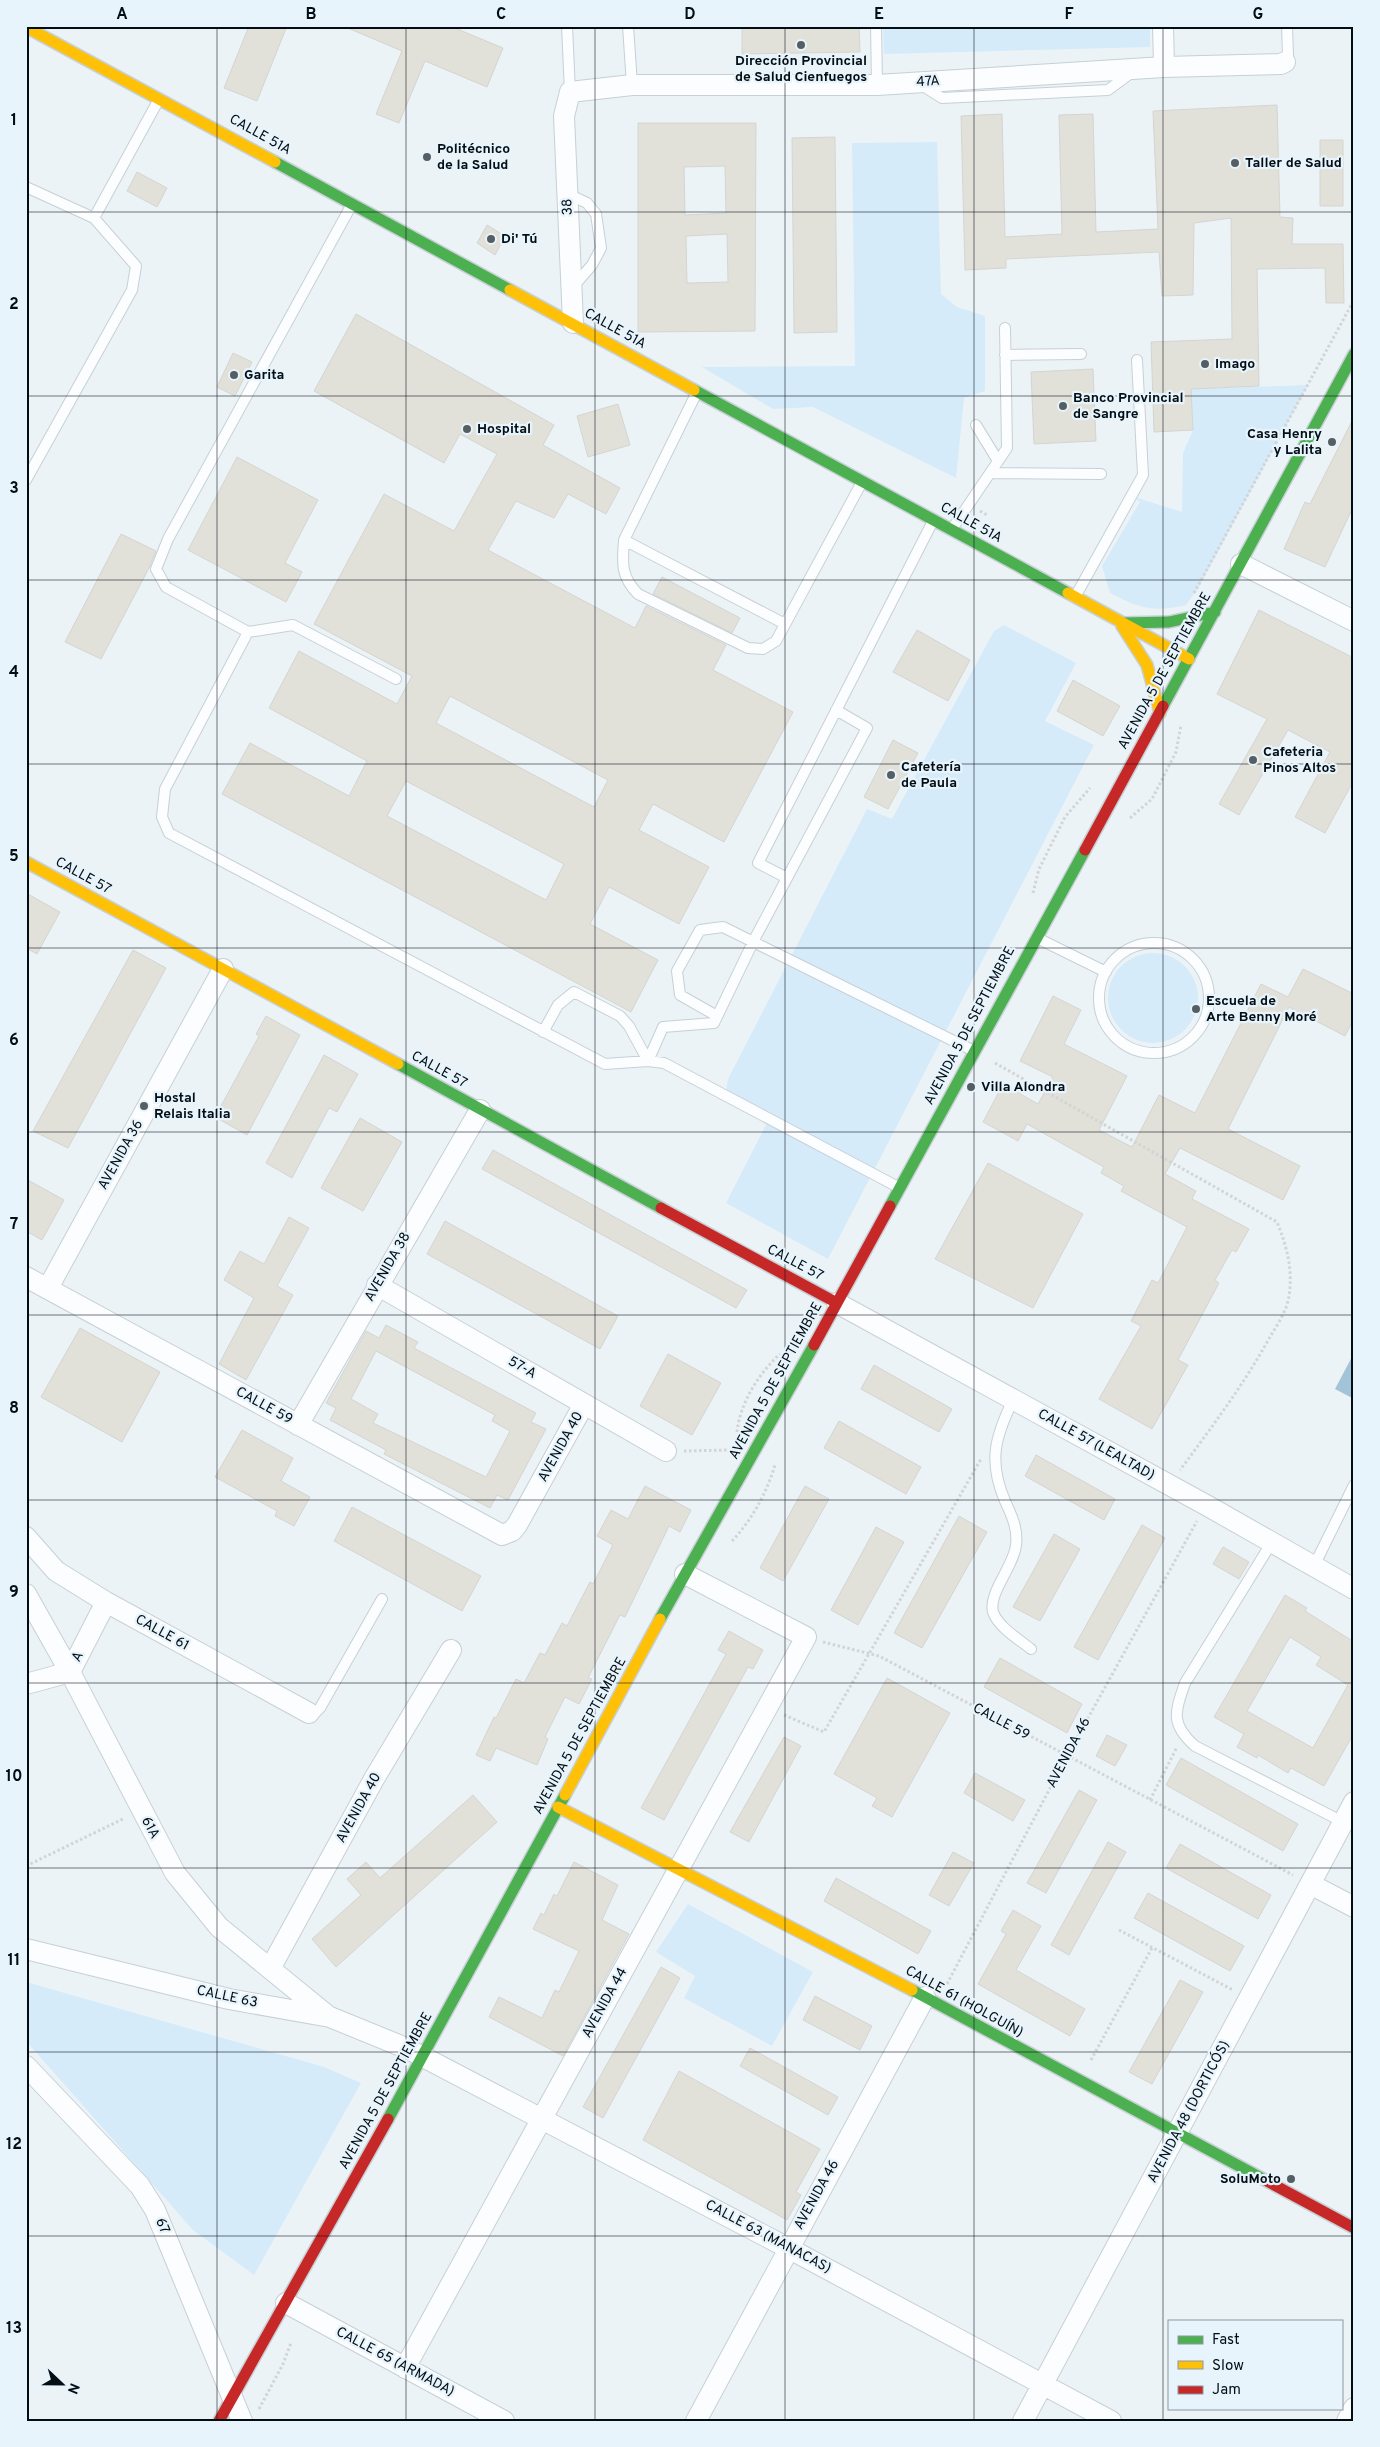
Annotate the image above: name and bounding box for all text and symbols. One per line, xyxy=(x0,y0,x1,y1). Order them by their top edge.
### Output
text: A xyxy=(116,5,128,25)
text: B xyxy=(305,5,317,25)
text: C xyxy=(496,5,506,25)
text: D xyxy=(684,5,696,25)
text: E xyxy=(874,5,884,25)
text: F xyxy=(1064,5,1074,25)
text: G xyxy=(1253,5,1263,25)
marker: Dirección Provincial de Salud Cienfuegos xyxy=(795,39,807,51)
place label: Dirección Provincial de Salud Cienfuegos xyxy=(735,53,867,86)
street label: 47A xyxy=(916,73,940,91)
text: 1 xyxy=(11,111,17,131)
street label: CALLE 51A xyxy=(226,111,294,159)
place label: Politécnico de la Salud xyxy=(437,141,510,174)
marker: Politécnico de la Salud xyxy=(421,151,433,163)
place label: Taller de Salud xyxy=(1245,155,1342,172)
marker: Taller de Salud xyxy=(1229,157,1241,169)
street label: 38 xyxy=(559,198,577,216)
place label: Di' Tú xyxy=(501,231,538,248)
marker: Di' Tú xyxy=(485,233,497,245)
text: 2 xyxy=(9,295,19,315)
street label: CALLE 51A xyxy=(581,305,649,353)
place label: Imago xyxy=(1215,356,1255,373)
marker: Imago xyxy=(1199,358,1211,370)
place label: Garita xyxy=(244,367,284,384)
marker: Garita xyxy=(228,369,240,381)
place label: Banco Provincial de Sangre xyxy=(1073,390,1184,423)
marker: Banco Provincial de Sangre xyxy=(1057,400,1069,412)
place label: Hospital xyxy=(477,421,531,438)
marker: Hospital xyxy=(461,423,473,435)
place label: Casa Henry y Lalita xyxy=(1247,426,1322,459)
marker: Casa Henry y Lalita xyxy=(1326,436,1338,448)
text: 3 xyxy=(9,479,19,499)
street label: CALLE 51A xyxy=(937,499,1005,547)
street label: AVENIDA 5 DE SEPTIEMBRE xyxy=(1115,589,1215,753)
text: 4 xyxy=(9,663,19,683)
place label: Cafeteria Pinos Altos xyxy=(1263,744,1336,777)
marker: Cafeteria Pinos Altos xyxy=(1247,754,1259,766)
place label: Cafetería de Paula xyxy=(901,759,961,792)
marker: Cafetería de Paula xyxy=(885,769,897,781)
text: 5 xyxy=(9,847,19,867)
street label: CALLE 57 xyxy=(52,854,114,898)
street label: AVENIDA 5 DE SEPTIEMBRE xyxy=(921,944,1019,1108)
place label: Escuela de Arte Benny Moré xyxy=(1206,993,1317,1026)
marker: Escuela de Arte Benny Moré xyxy=(1190,1003,1202,1015)
text: 6 xyxy=(9,1031,19,1051)
street label: CALLE 57 xyxy=(408,1048,470,1092)
place label: Villa Alondra xyxy=(981,1079,1065,1096)
marker: Villa Alondra xyxy=(965,1081,977,1093)
place label: Hostal Relais Italia xyxy=(154,1090,230,1123)
marker: Hostal Relais Italia xyxy=(138,1100,150,1112)
street label: AVENIDA 36 xyxy=(95,1117,147,1193)
text: 7 xyxy=(10,1215,18,1235)
street label: AVENIDA 38 xyxy=(361,1229,415,1305)
street label: CALLE 57 xyxy=(764,1241,826,1285)
street label: AVENIDA 5 DE SEPTIEMBRE xyxy=(726,1299,826,1463)
street label: 57-A xyxy=(505,1353,539,1383)
street label: CALLE 59 xyxy=(233,1383,295,1429)
text: 8 xyxy=(9,1399,19,1419)
street label: CALLE 57 (LEALTAD) xyxy=(1035,1406,1157,1484)
street label: AVENIDA 40 xyxy=(535,1409,587,1485)
text: 9 xyxy=(9,1583,19,1603)
street label: CALLE 61 xyxy=(132,1611,192,1655)
street label: A xyxy=(68,1649,88,1665)
street label: AVENIDA 5 DE SEPTIEMBRE xyxy=(530,1654,630,1818)
street label: CALLE 59 xyxy=(970,1700,1032,1744)
street label: AVENIDA 46 xyxy=(1043,1715,1095,1791)
text: 10 xyxy=(6,1767,22,1787)
street label: AVENIDA 40 xyxy=(333,1770,385,1846)
street label: 61A xyxy=(137,1814,163,1842)
text: 11 xyxy=(8,1951,20,1971)
street label: CALLE 61 (HOLGUÍN) xyxy=(902,1962,1027,2042)
street label: AVENIDA 44 xyxy=(579,1965,631,2041)
street label: CALLE 63 xyxy=(195,1982,259,2012)
street label: AVENIDA 5 DE SEPTIEMBRE xyxy=(336,2009,436,2173)
street label: AVENIDA 48 (DORTICÓS) xyxy=(1143,2037,1234,2186)
text: 12 xyxy=(6,2135,22,2155)
street label: AVENIDA 46 xyxy=(791,2157,843,2233)
place label: SoluMoto xyxy=(1220,2171,1281,2188)
marker: SoluMoto xyxy=(1285,2173,1297,2185)
street label: CALLE 63 (MANACAS) xyxy=(702,2197,834,2277)
street label: 67 xyxy=(151,2216,173,2236)
text: 13 xyxy=(6,2319,22,2339)
legend xyxy=(1168,2320,1342,2410)
street label: CALLE 65 (ARMADA) xyxy=(333,2324,457,2400)
text: Fast xyxy=(1212,2331,1240,2350)
text: Slow xyxy=(1212,2357,1244,2376)
north arrow xyxy=(38,2360,88,2410)
text: N xyxy=(63,2380,82,2396)
text: Jam xyxy=(1212,2381,1241,2400)

